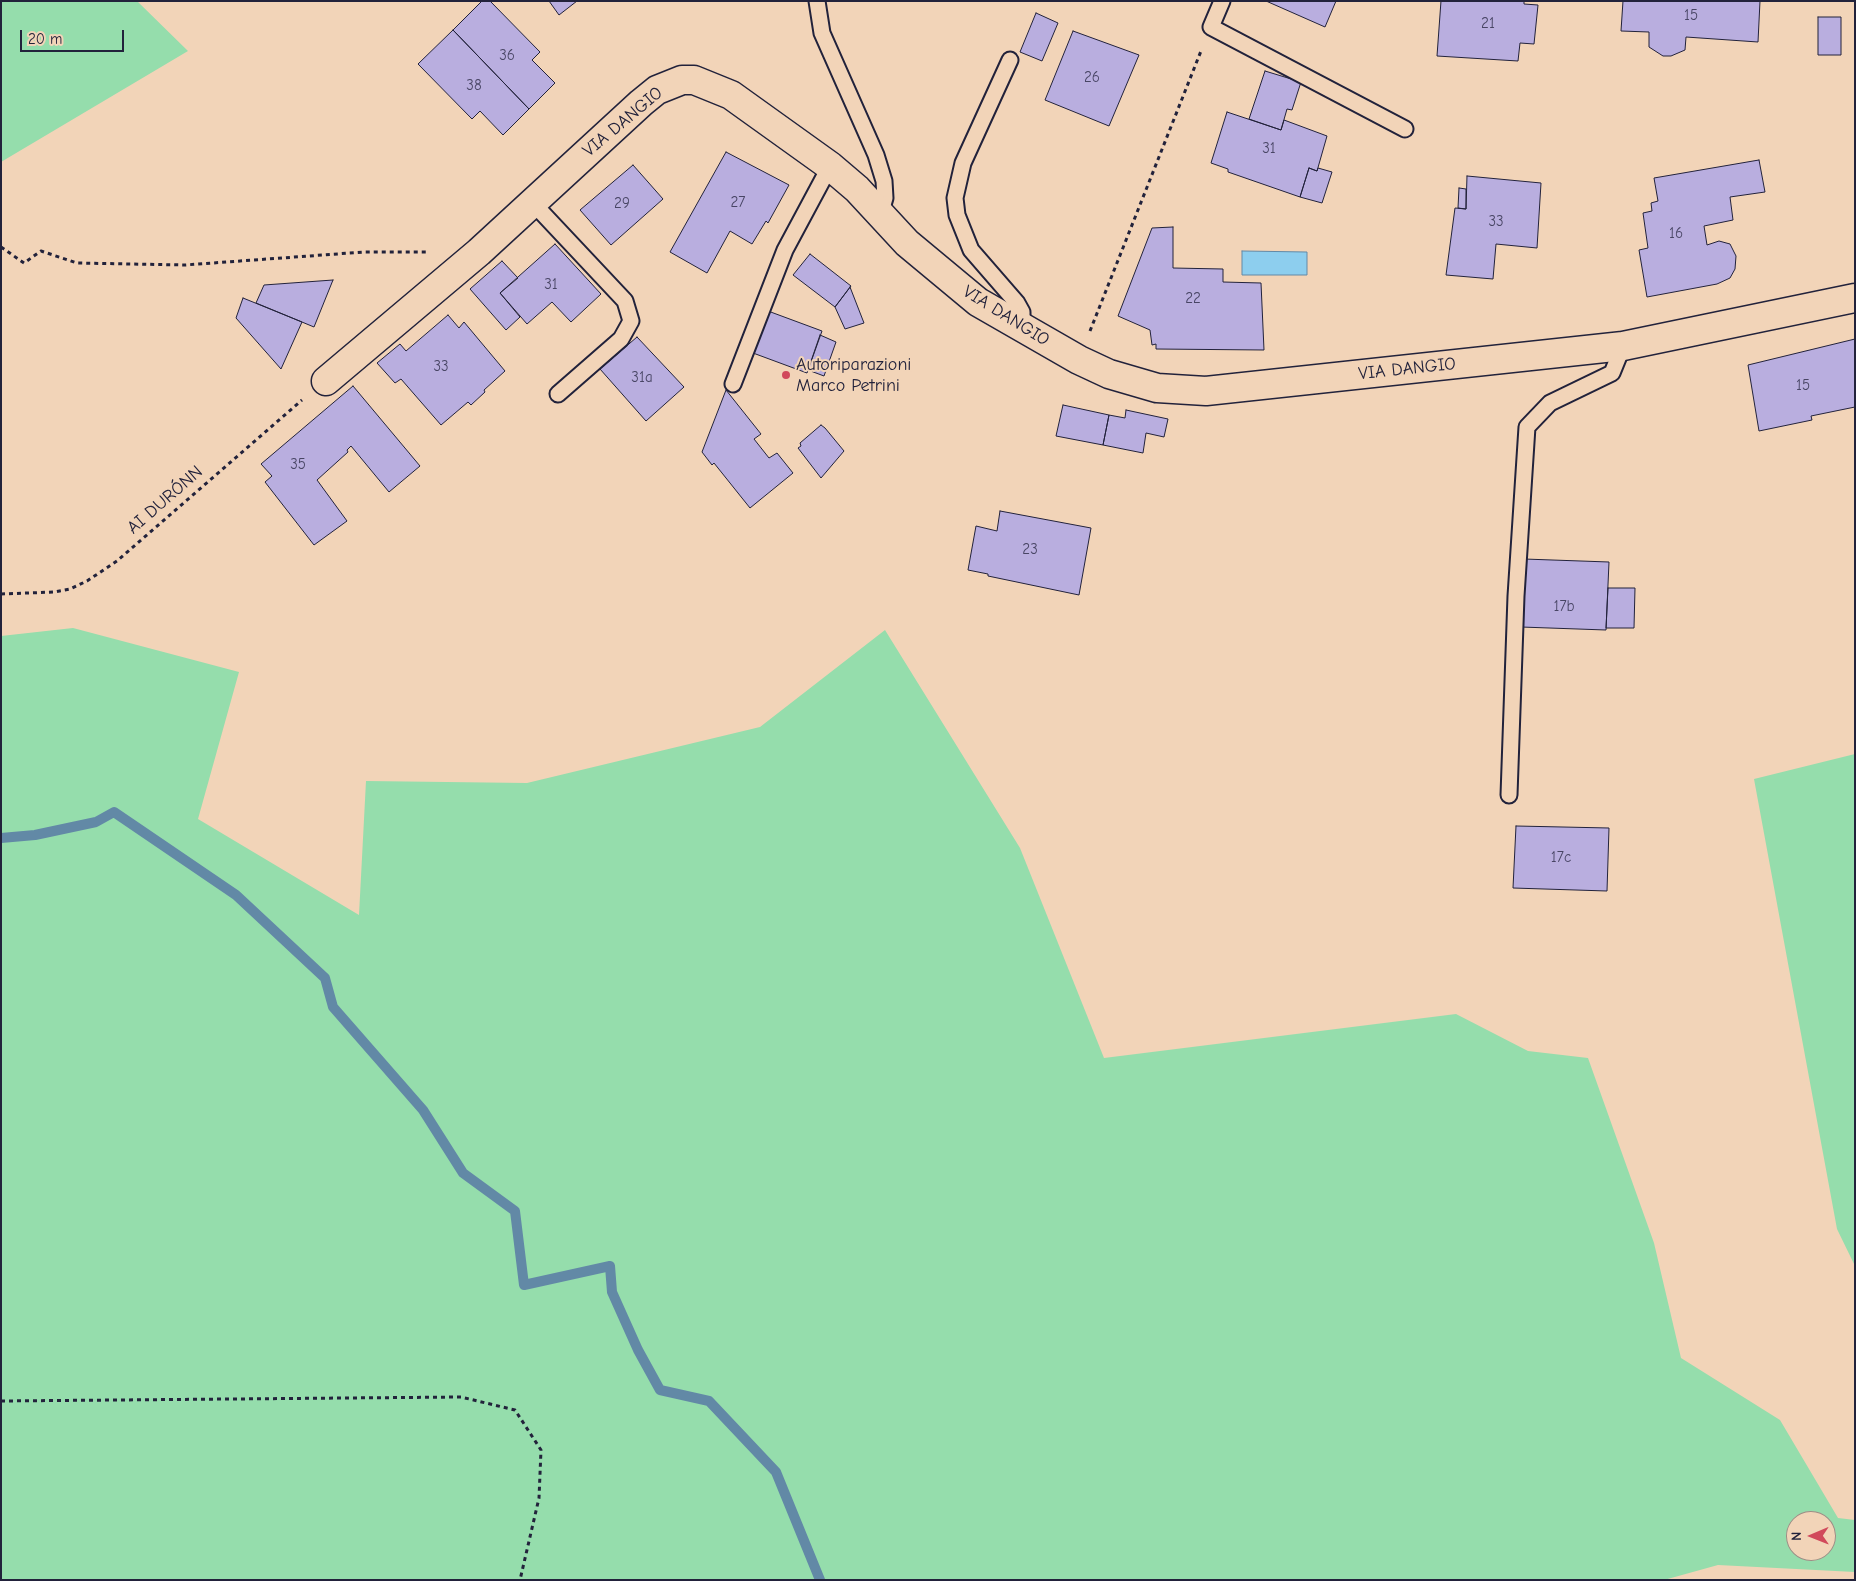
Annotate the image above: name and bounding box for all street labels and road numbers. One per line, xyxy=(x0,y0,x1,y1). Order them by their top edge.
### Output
street label: VIA DANGIO xyxy=(579,82,667,162)
street label: VIA DANGIO xyxy=(959,281,1053,351)
street label: VIA DANGIO xyxy=(1357,353,1457,385)
street label: AI DURÓNN xyxy=(123,461,207,539)

